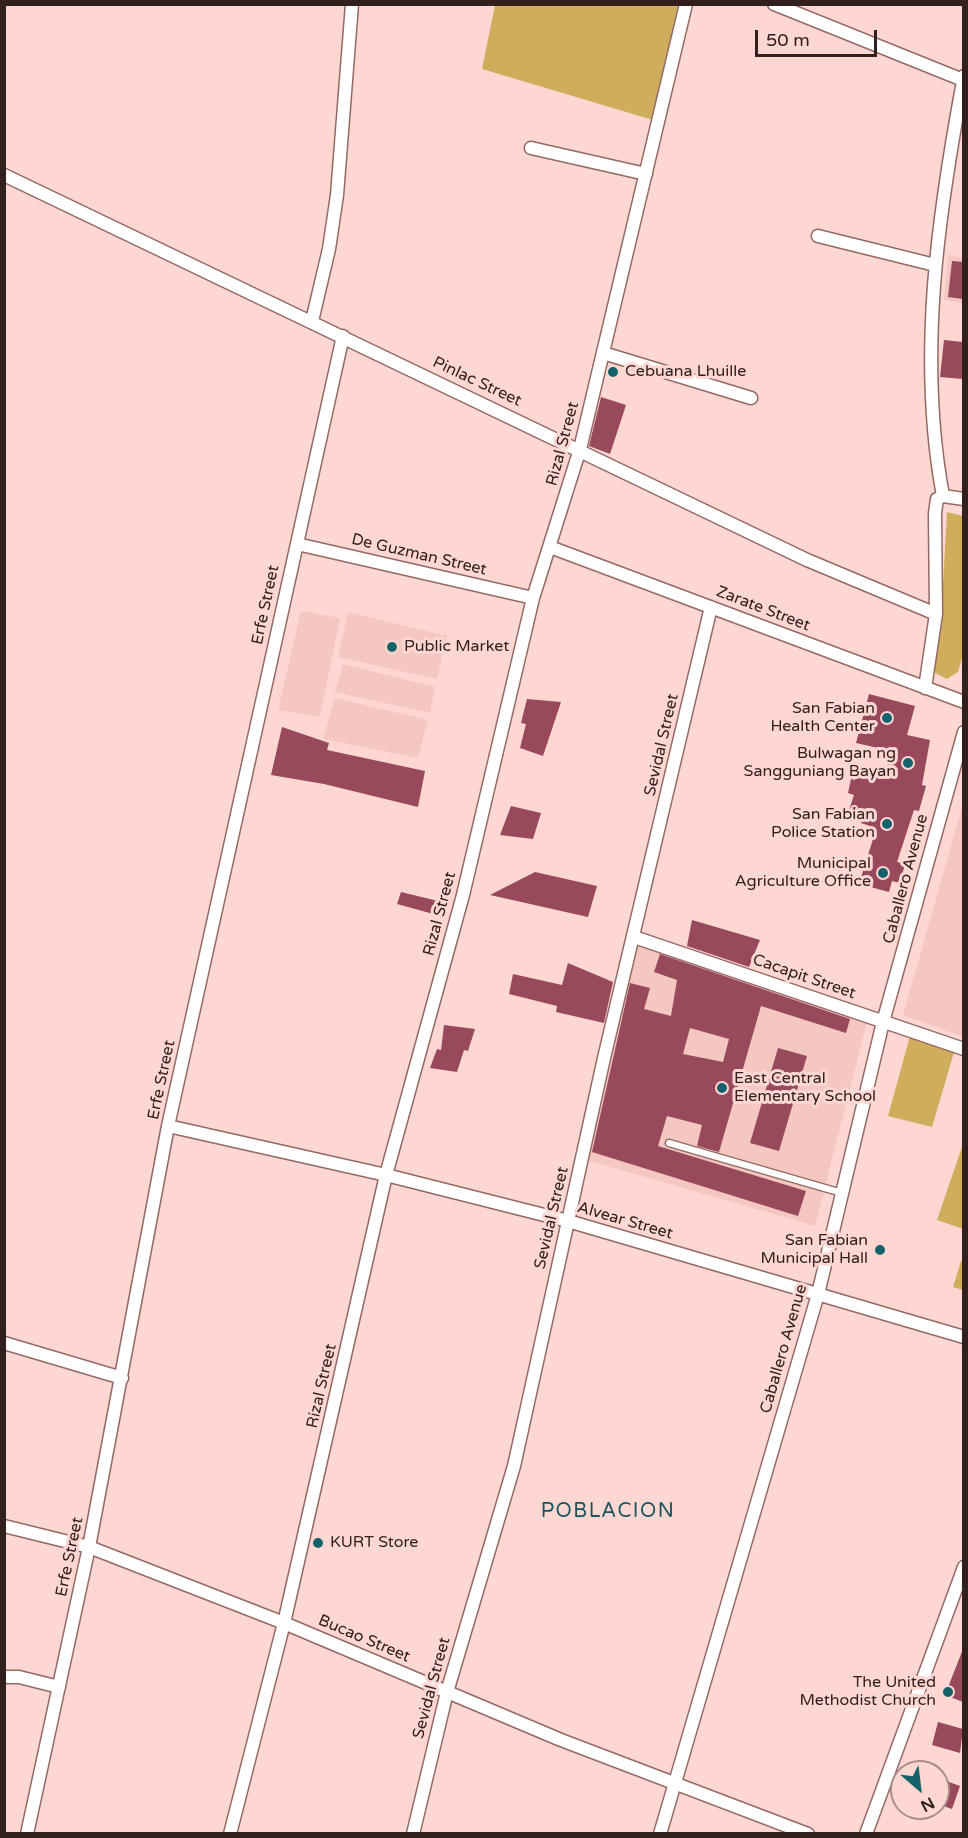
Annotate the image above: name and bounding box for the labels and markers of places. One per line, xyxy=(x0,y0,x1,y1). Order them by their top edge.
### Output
place label: Cebuana Lhuille xyxy=(625,362,746,382)
marker: Cebuana Lhuille xyxy=(606,365,620,379)
place label: Public Market xyxy=(404,637,509,657)
marker: Public Market xyxy=(385,640,399,654)
place label: San Fabian Health Center xyxy=(770,699,875,737)
marker: San Fabian Health Center xyxy=(880,711,894,725)
place label: Bulwagan ng Sangguniang Bayan xyxy=(744,744,896,782)
marker: Bulwagan ng Sangguniang Bayan xyxy=(901,756,915,770)
place label: San Fabian Police Station xyxy=(771,805,875,843)
marker: San Fabian Police Station xyxy=(880,817,894,831)
place label: Municipal Agriculture Office xyxy=(735,854,871,892)
marker: Municipal Agriculture Office xyxy=(876,866,890,880)
place label: East Central Elementary School xyxy=(734,1069,876,1107)
marker: East Central Elementary School xyxy=(715,1081,729,1095)
place label: San Fabian Municipal Hall xyxy=(760,1231,868,1269)
marker: San Fabian Municipal Hall xyxy=(873,1243,887,1257)
place label: KURT Store xyxy=(330,1533,418,1553)
marker: KURT Store xyxy=(311,1536,325,1550)
place label: The United Methodist Church xyxy=(799,1673,936,1711)
marker: The United Methodist Church xyxy=(941,1685,955,1699)

